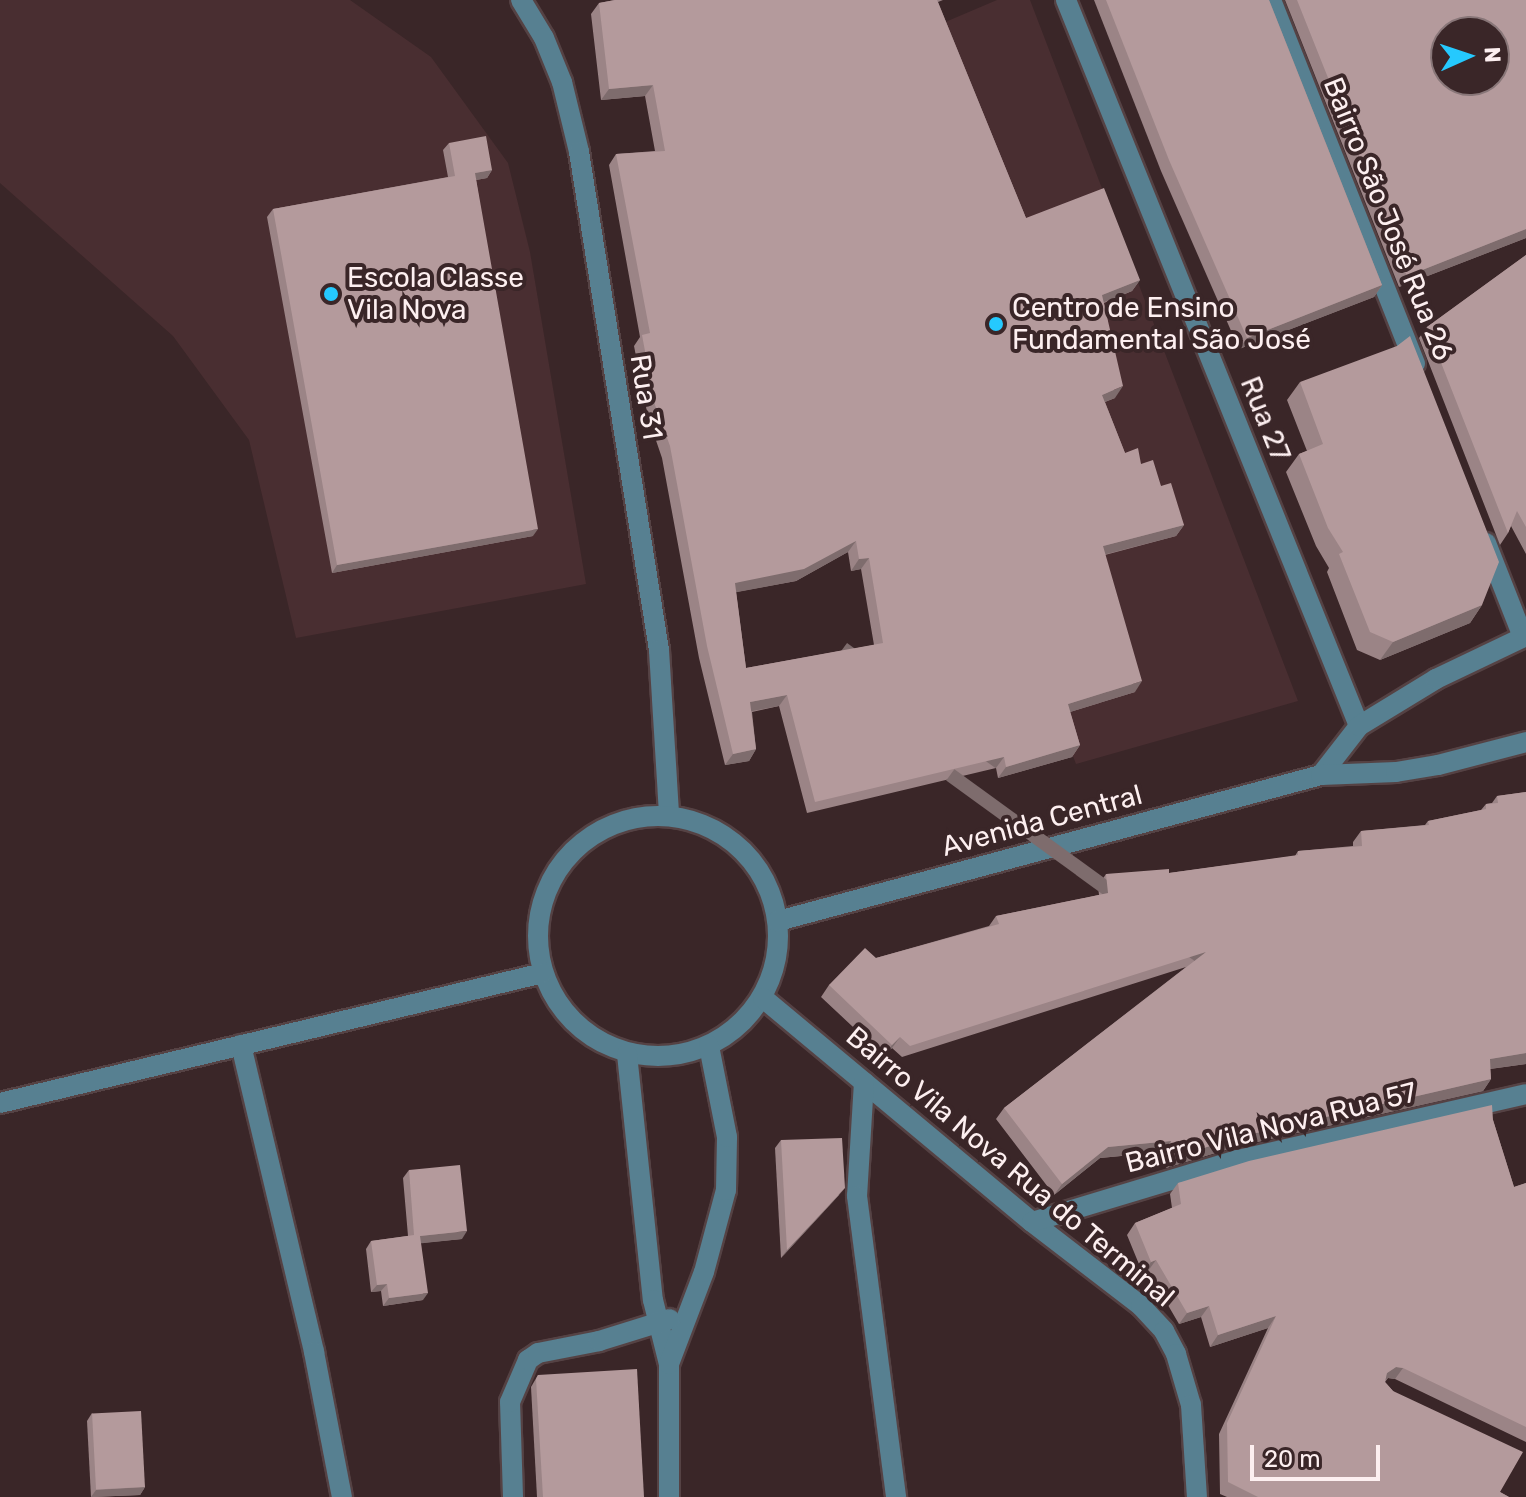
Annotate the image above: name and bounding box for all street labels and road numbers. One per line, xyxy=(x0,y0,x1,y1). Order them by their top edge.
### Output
street label: Bairro São José Rua 26 xyxy=(1316,73,1460,365)
street label: Rua 31 xyxy=(623,352,669,442)
street label: Rua 27 xyxy=(1233,372,1297,466)
street label: Avenida Central xyxy=(938,778,1146,864)
street label: Bairro Vila Nova Rua do Terminal xyxy=(839,1019,1181,1315)
street label: Bairro Vila Nova Rua 57 xyxy=(1121,1075,1421,1181)

